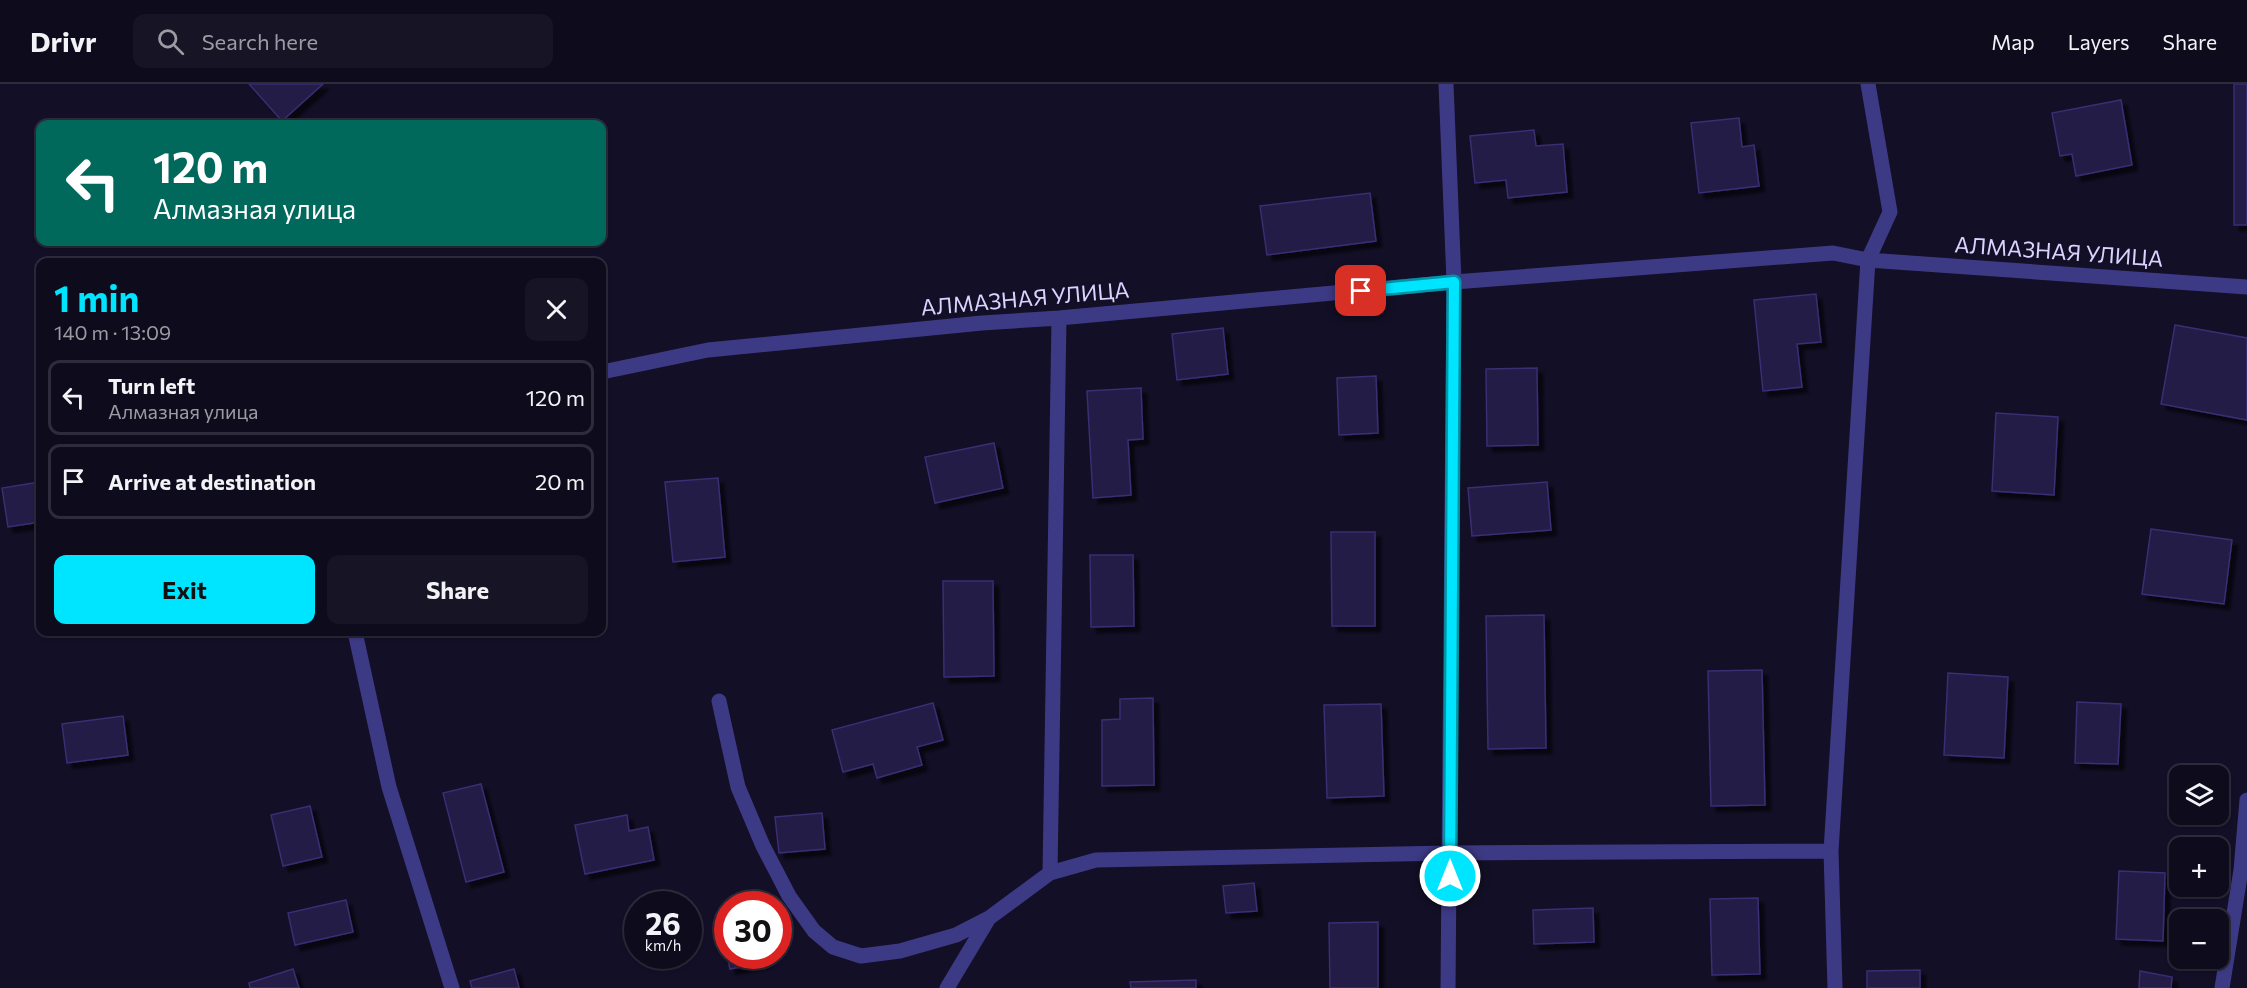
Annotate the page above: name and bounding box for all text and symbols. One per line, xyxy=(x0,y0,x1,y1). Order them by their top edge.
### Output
search box xyxy=(133,14,553,68)
text: Drivr xyxy=(30,24,97,58)
icon: search xyxy=(154,25,187,58)
text: Search here xyxy=(202,28,318,55)
text: Map xyxy=(1991,29,2035,54)
text: Layers xyxy=(2068,29,2130,54)
text: Share xyxy=(2163,29,2217,54)
text: 120 m xyxy=(153,140,268,192)
icon: left xyxy=(54,144,132,222)
text: Алмазная улица xyxy=(153,192,356,225)
street label: АЛМАЗНАЯ УЛИЦА xyxy=(1954,230,2164,272)
pin xyxy=(1335,265,1386,316)
icon: arrive xyxy=(1344,274,1377,307)
text: 1 min xyxy=(54,275,139,319)
street label: АЛМАЗНАЯ УЛИЦА xyxy=(920,275,1130,321)
button: close xyxy=(525,278,588,341)
text: 140 m · 13:09 xyxy=(54,320,171,344)
text: Turn left xyxy=(108,372,195,399)
icon: left xyxy=(57,381,90,414)
text: 120 m xyxy=(526,384,585,411)
text: Алмазная улица xyxy=(108,399,258,423)
icon: arrive xyxy=(57,465,90,498)
text: Arrive at destination xyxy=(108,468,316,495)
text: 20 m xyxy=(535,468,585,495)
button: Exit xyxy=(54,555,315,624)
button: Share xyxy=(327,555,588,624)
map controls xyxy=(2169,765,2229,969)
button: layers xyxy=(2169,765,2229,825)
button: + xyxy=(2169,837,2229,897)
position arrow xyxy=(1418,844,1482,908)
speed limit sign: 30 xyxy=(714,891,792,969)
text: 26 xyxy=(645,904,681,941)
button: − xyxy=(2169,909,2229,969)
text: km/h xyxy=(645,936,681,954)

